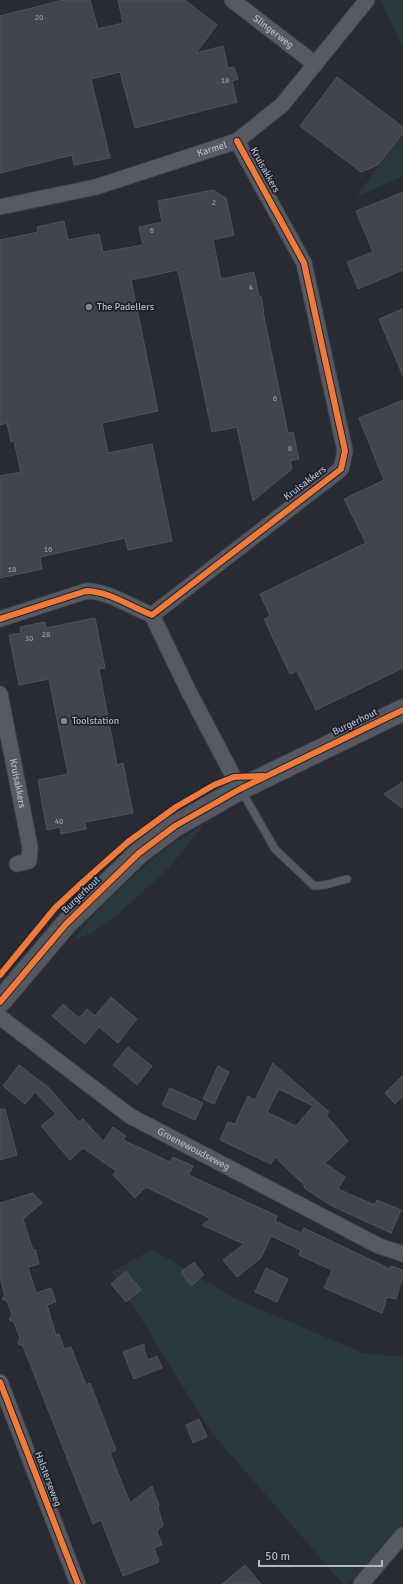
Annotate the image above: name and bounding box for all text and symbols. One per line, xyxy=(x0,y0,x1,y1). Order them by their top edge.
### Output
house number: 20 xyxy=(35,12,43,22)
street label: Slingerweg xyxy=(250,12,296,51)
house number: 18 xyxy=(221,75,229,85)
street label: Karmel xyxy=(195,139,228,160)
street label: Kruisakkers xyxy=(248,145,283,195)
house number: 2 xyxy=(212,197,216,207)
house number: 6 xyxy=(150,225,154,235)
house number: 4 xyxy=(249,282,254,292)
place label: The Padellers xyxy=(97,301,155,313)
marker: The Padellers xyxy=(84,302,94,312)
house number: 6 xyxy=(273,393,277,403)
house number: 8 xyxy=(288,443,292,453)
street label: Kruisakkers xyxy=(281,463,329,503)
house number: 16 xyxy=(44,544,52,554)
house number: 18 xyxy=(8,564,16,574)
house number: 28 xyxy=(42,629,50,639)
house number: 30 xyxy=(25,633,33,643)
street label: Burgerhout xyxy=(330,706,380,738)
place label: Toolstation xyxy=(72,715,119,727)
marker: Toolstation xyxy=(59,716,69,726)
street label: Kruisakkers xyxy=(7,758,28,810)
house number: 40 xyxy=(55,816,63,826)
street label: Burgerhout xyxy=(59,873,103,916)
street label: Groenewoudseweg xyxy=(155,1125,232,1173)
street label: Halsterseweg xyxy=(32,1450,64,1508)
scale bar xyxy=(259,1542,382,1568)
text: 50 m xyxy=(265,1549,290,1564)

